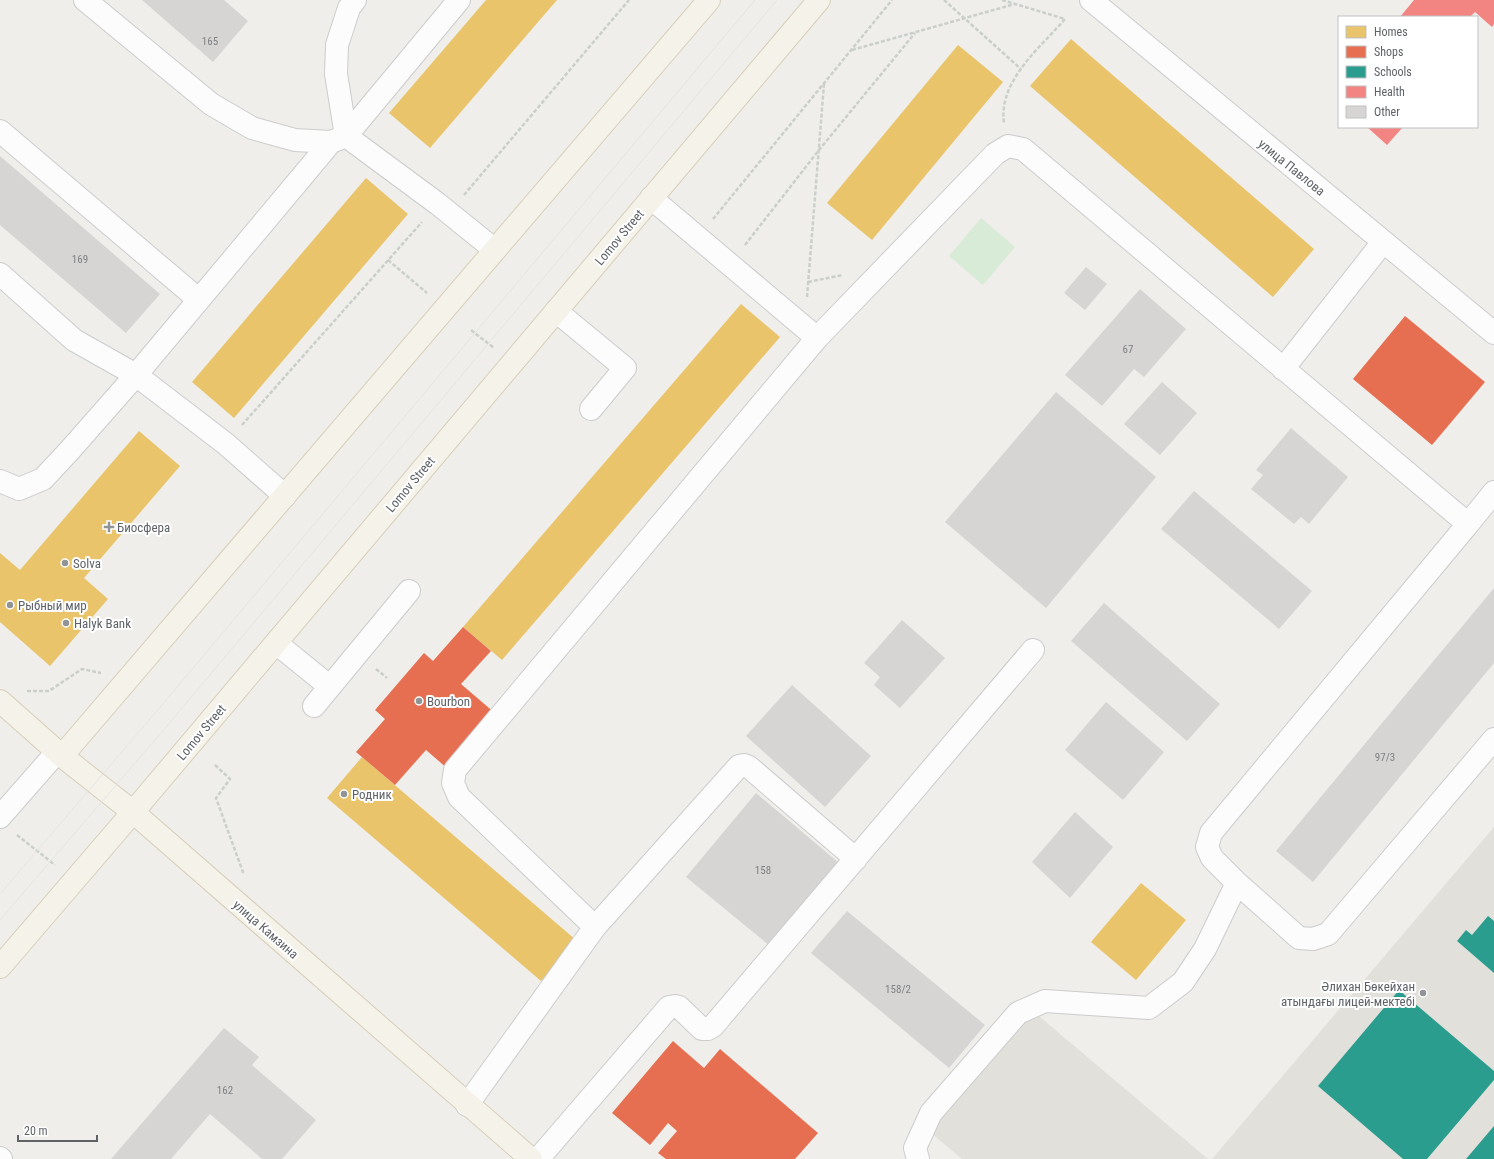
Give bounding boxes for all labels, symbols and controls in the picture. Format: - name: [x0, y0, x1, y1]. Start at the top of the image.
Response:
- legend: [1338, 16, 1478, 128]
- text: Homes: [1374, 25, 1408, 39]
- house number: 165: [202, 35, 218, 48]
- text: Shops: [1374, 45, 1403, 59]
- text: Schools: [1374, 65, 1412, 79]
- text: Health: [1374, 85, 1405, 99]
- text: Other: [1374, 105, 1400, 119]
- street label: улица Павлова: [1255, 136, 1328, 199]
- street label: Lomov Street: [592, 206, 647, 268]
- house number: 169: [72, 253, 88, 266]
- house number: 67: [1123, 343, 1133, 356]
- street label: Lomov Street: [383, 453, 438, 515]
- place label: Биосфера: [117, 520, 170, 535]
- marker: Биосфера: [104, 522, 114, 532]
- place label: Solva: [73, 556, 101, 571]
- marker: Solva: [60, 558, 70, 568]
- place label: Рыбный мир: [18, 598, 87, 613]
- marker: Рыбный мир: [5, 600, 15, 610]
- place label: Halyk Bank: [74, 616, 131, 631]
- marker: Halyk Bank: [61, 618, 71, 628]
- place label: Bourbon: [427, 694, 470, 709]
- marker: Bourbon: [414, 696, 424, 706]
- street label: Lomov Street: [174, 701, 229, 763]
- house number: 97/3: [1375, 751, 1395, 764]
- place label: Родник: [352, 787, 392, 802]
- marker: Родник: [339, 789, 349, 799]
- house number: 158: [755, 864, 771, 877]
- street label: улица Камзина: [230, 897, 301, 962]
- place label: Әлихан Бөкейхан атындағы лицей-мектебі: [1281, 979, 1415, 1009]
- house number: 158/2: [885, 983, 911, 996]
- marker: Әлихан Бөкейхан атындағы лицей-мектебі: [1418, 988, 1428, 998]
- house number: 162: [217, 1084, 233, 1097]
- scale bar: [18, 1117, 97, 1143]
- text: 20 m: [24, 1124, 48, 1138]

